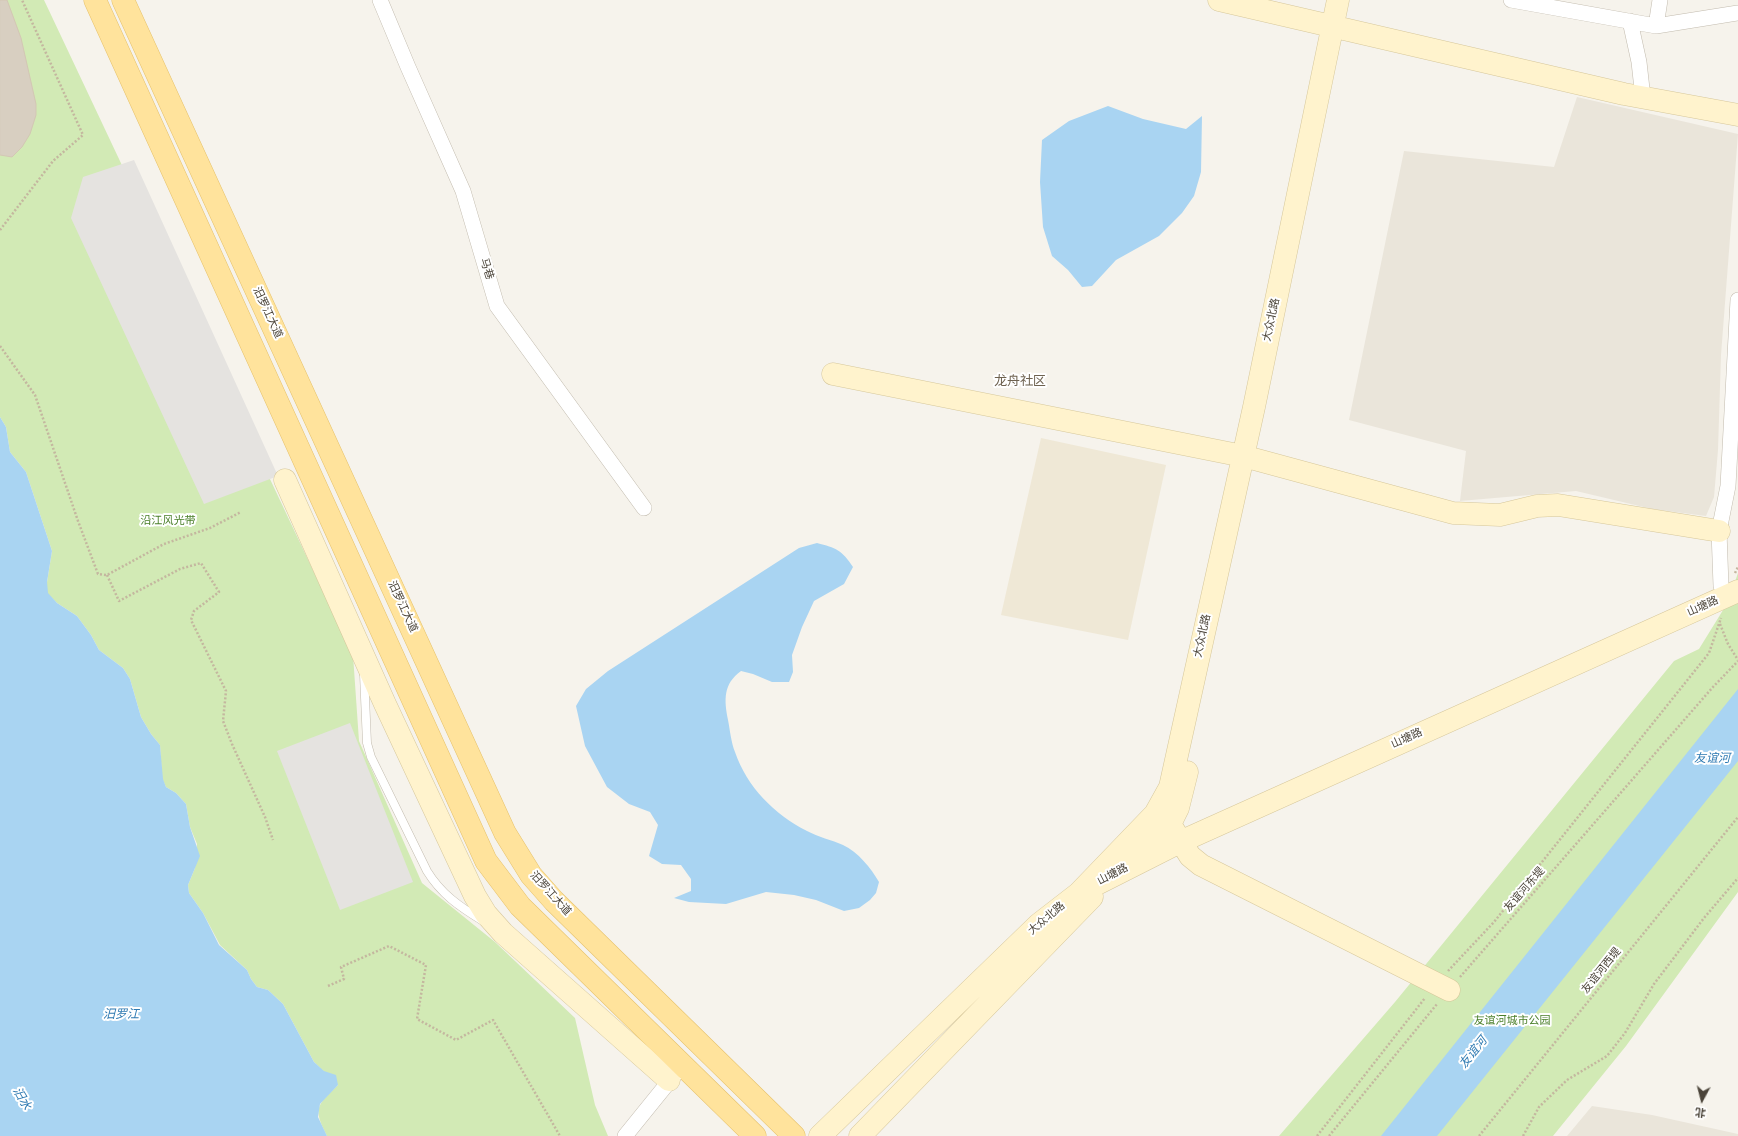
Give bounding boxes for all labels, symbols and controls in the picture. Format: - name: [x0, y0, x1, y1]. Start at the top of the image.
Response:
- street label: 马巷: [476, 257, 496, 281]
- street label: 汨罗江大道: [249, 285, 285, 341]
- street label: 大众北路: [1261, 297, 1283, 343]
- district label: 龙舟社区: [994, 374, 1046, 390]
- park label: 沿江风光带: [141, 515, 195, 529]
- street label: 汨罗江大道: [384, 579, 420, 635]
- street label: 山塘路: [1685, 594, 1721, 620]
- street label: 大众北路: [1192, 613, 1214, 659]
- street label: 山塘路: [1389, 726, 1425, 752]
- water label: 友谊河: [1694, 752, 1730, 766]
- street label: 山塘路: [1095, 862, 1131, 888]
- street label: 友谊河东堤: [1502, 865, 1548, 915]
- street label: 汨罗江大道: [527, 869, 573, 919]
- street label: 大众北路: [1026, 900, 1068, 938]
- street label: 友谊河西堤: [1580, 945, 1624, 997]
- water label: 汨罗江: [103, 1008, 139, 1022]
- park label: 友谊河城市公园: [1474, 1015, 1550, 1029]
- water label: 友谊河: [1457, 1034, 1491, 1072]
- north arrow: [1682, 1080, 1722, 1120]
- water label: 汨水: [9, 1085, 33, 1113]
- text: 北: [1694, 1104, 1707, 1121]

